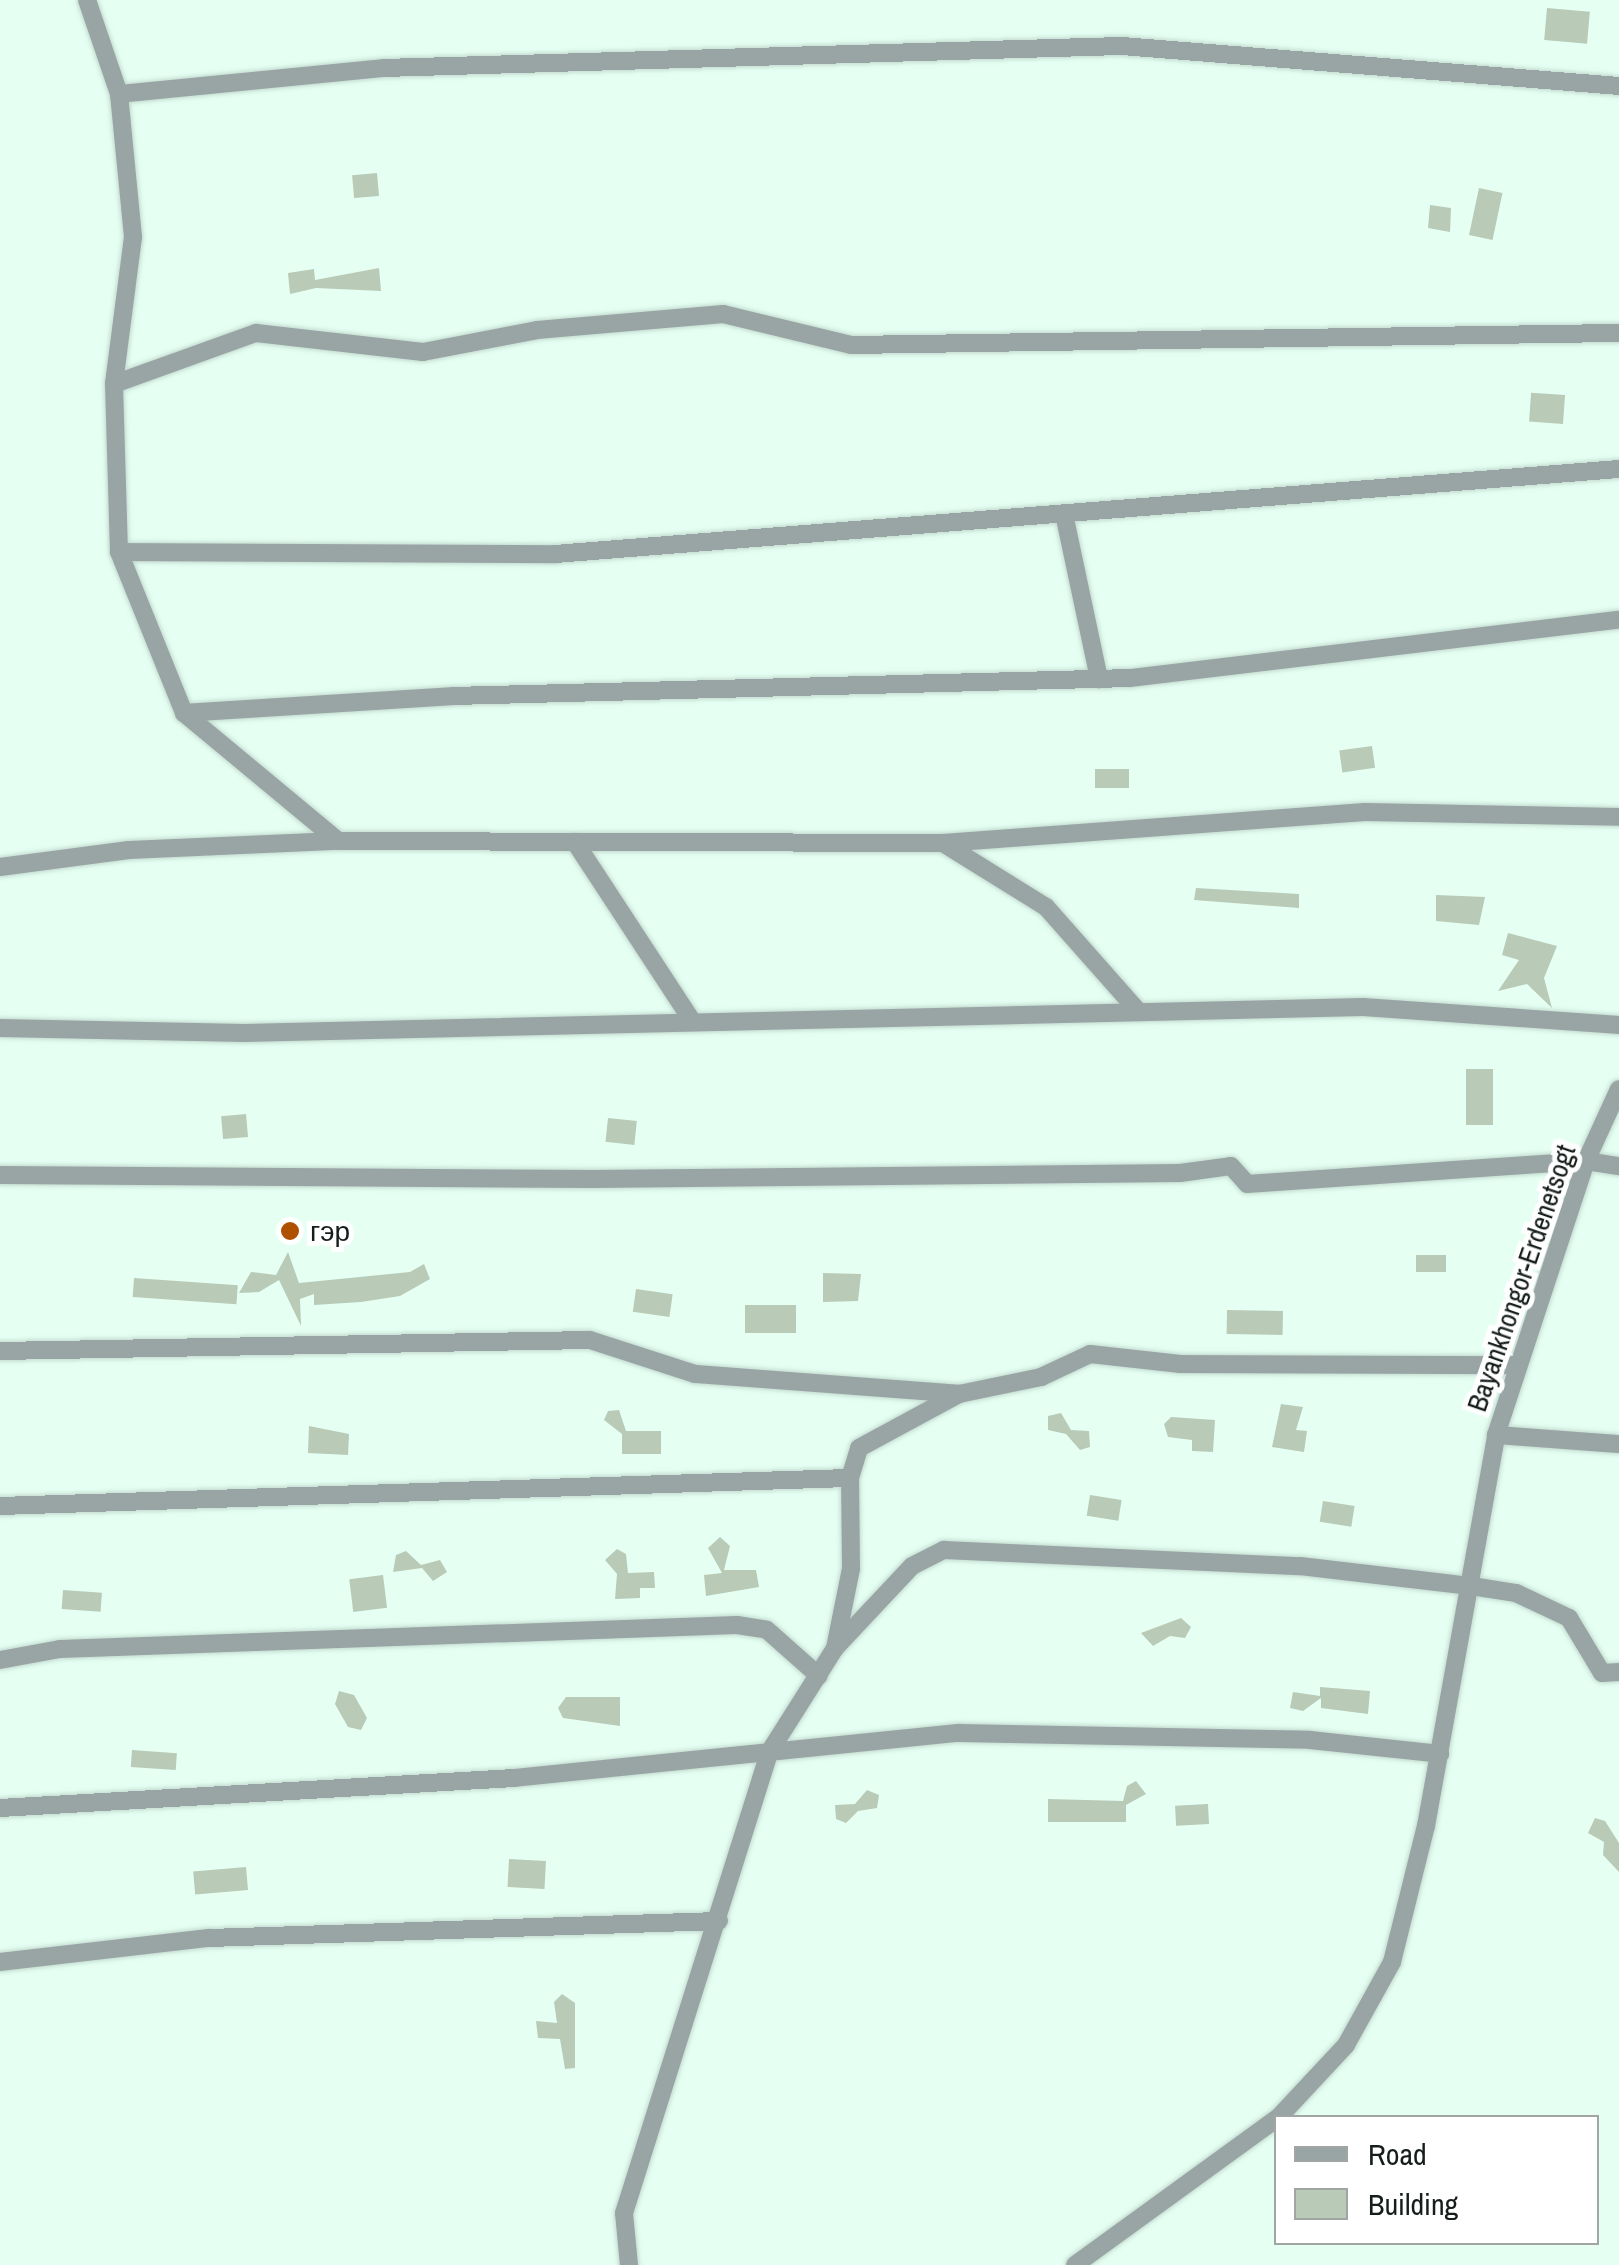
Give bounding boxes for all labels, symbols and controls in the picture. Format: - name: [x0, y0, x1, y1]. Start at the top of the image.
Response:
- street label: Bayankhongor-Erdenetsogt: [1460, 1140, 1582, 1416]
- place label: гэр: [310, 1214, 350, 1248]
- marker: гэр: [279, 1220, 301, 1242]
- legend: [1274, 2115, 1599, 2245]
- text: Road: [1368, 2134, 1427, 2174]
- text: Building: [1368, 2184, 1458, 2224]

